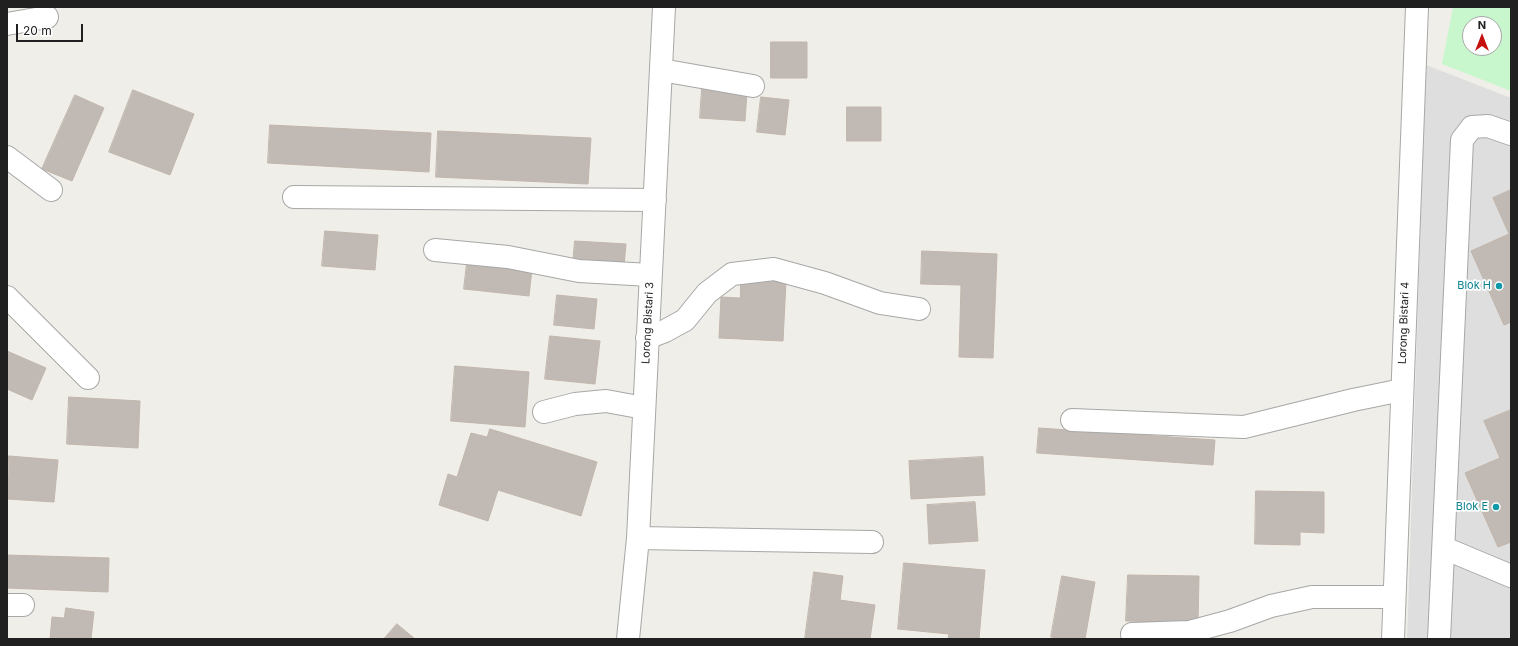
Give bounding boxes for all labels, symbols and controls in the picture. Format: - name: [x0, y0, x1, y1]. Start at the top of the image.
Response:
- scale bar: [18, 16, 85, 42]
- north arrow: [1462, 16, 1502, 56]
- text: N: [1478, 18, 1486, 32]
- text: 20 m: [23, 23, 52, 38]
- place label: Blok H: [1457, 279, 1491, 293]
- marker: Blok H: [1494, 281, 1504, 291]
- street label: Lorong Bistari 3: [639, 282, 657, 364]
- street label: Lorong Bistari 4: [1396, 282, 1412, 364]
- place label: Blok E: [1456, 500, 1488, 514]
- marker: Blok E: [1491, 502, 1501, 512]

